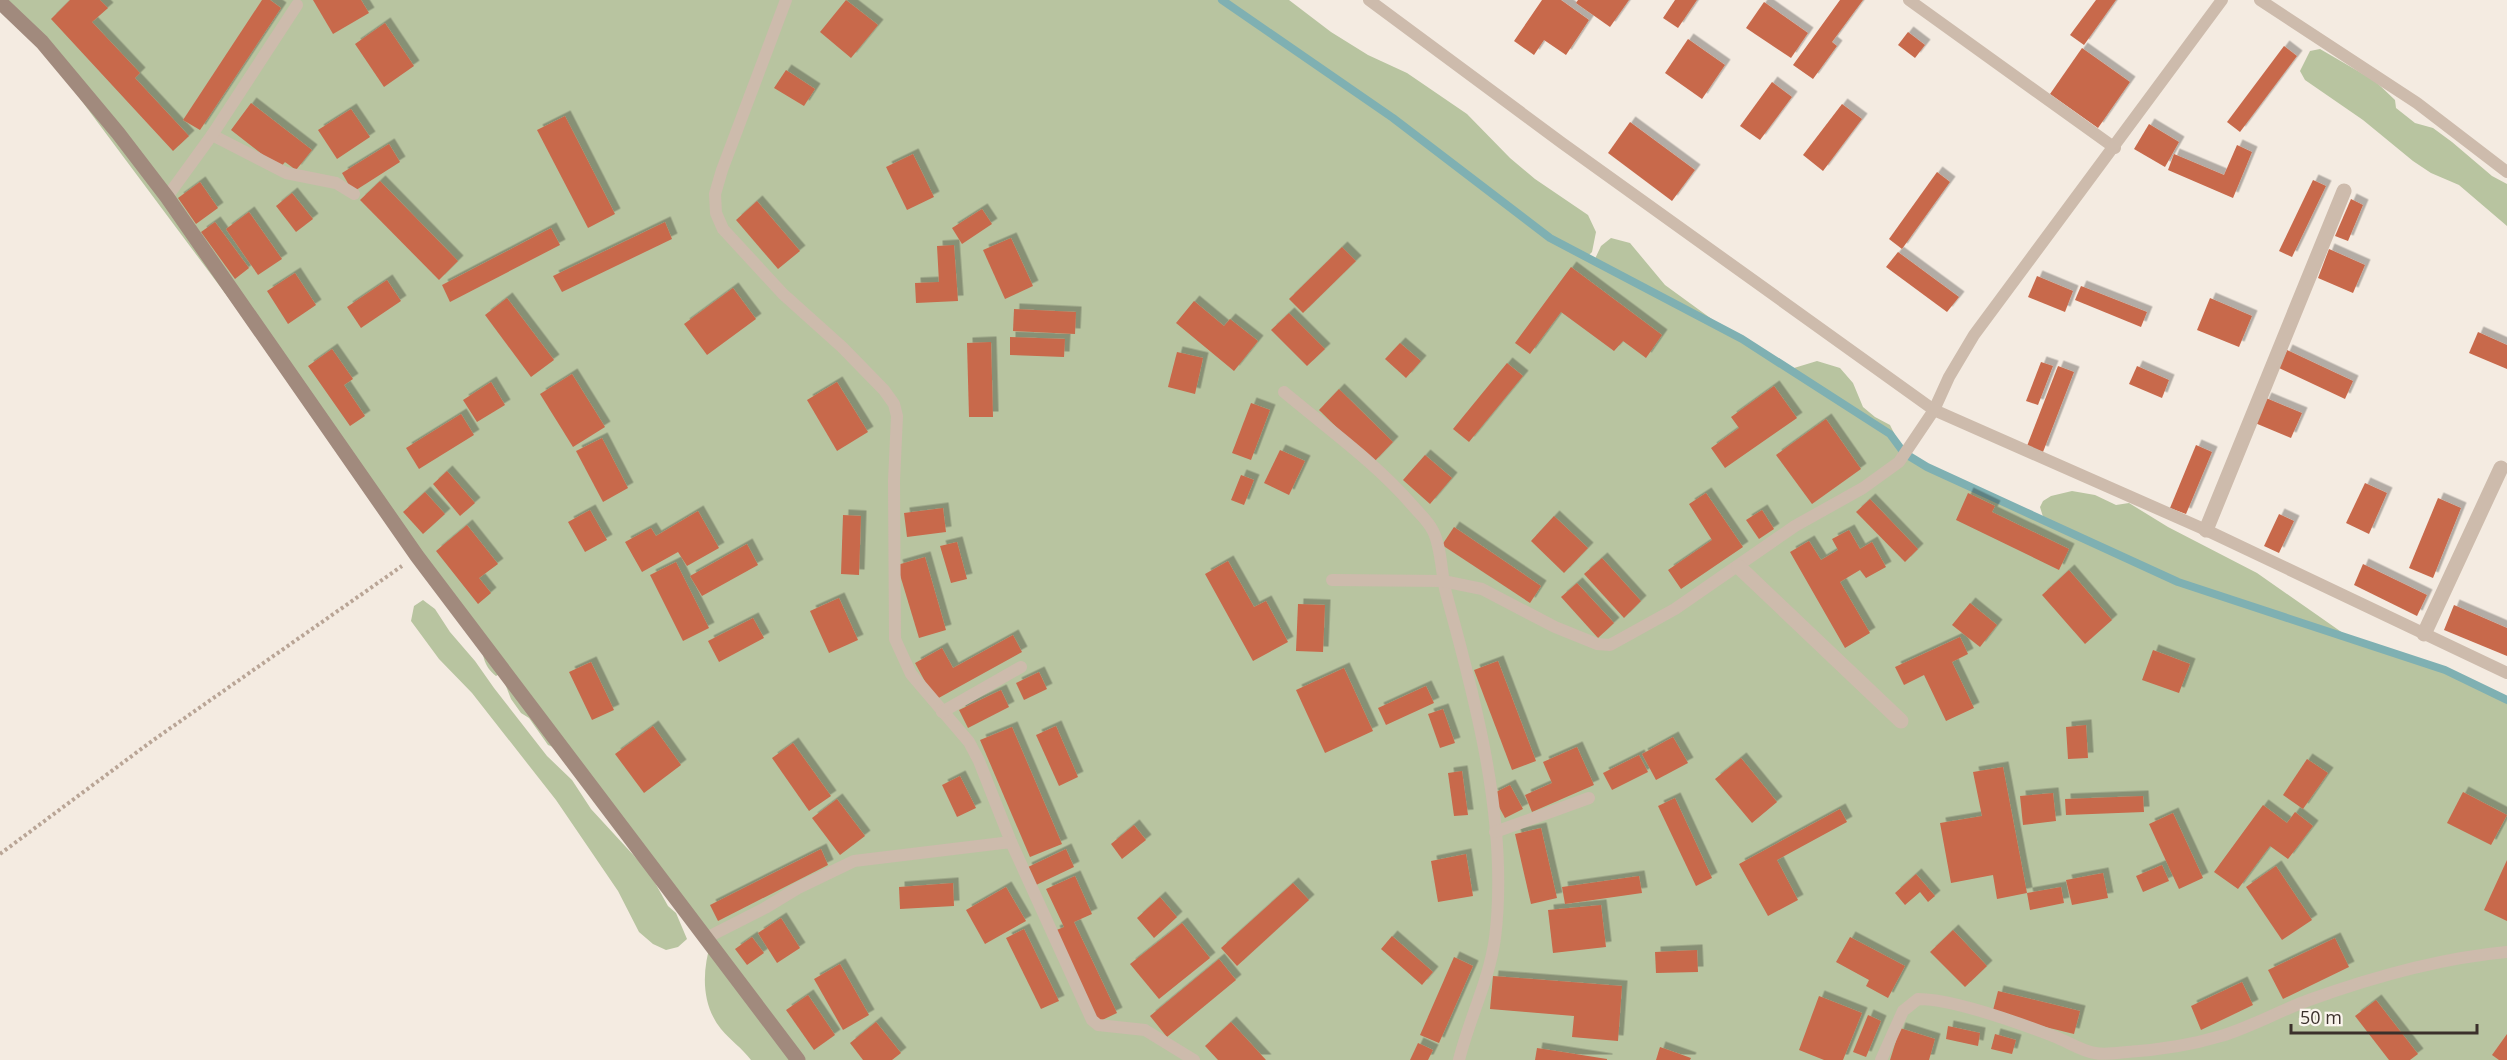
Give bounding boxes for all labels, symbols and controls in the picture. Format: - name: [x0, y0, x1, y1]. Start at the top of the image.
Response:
- scale bar: [2291, 997, 2477, 1035]
- text: 50 m: [2300, 1005, 2342, 1029]

